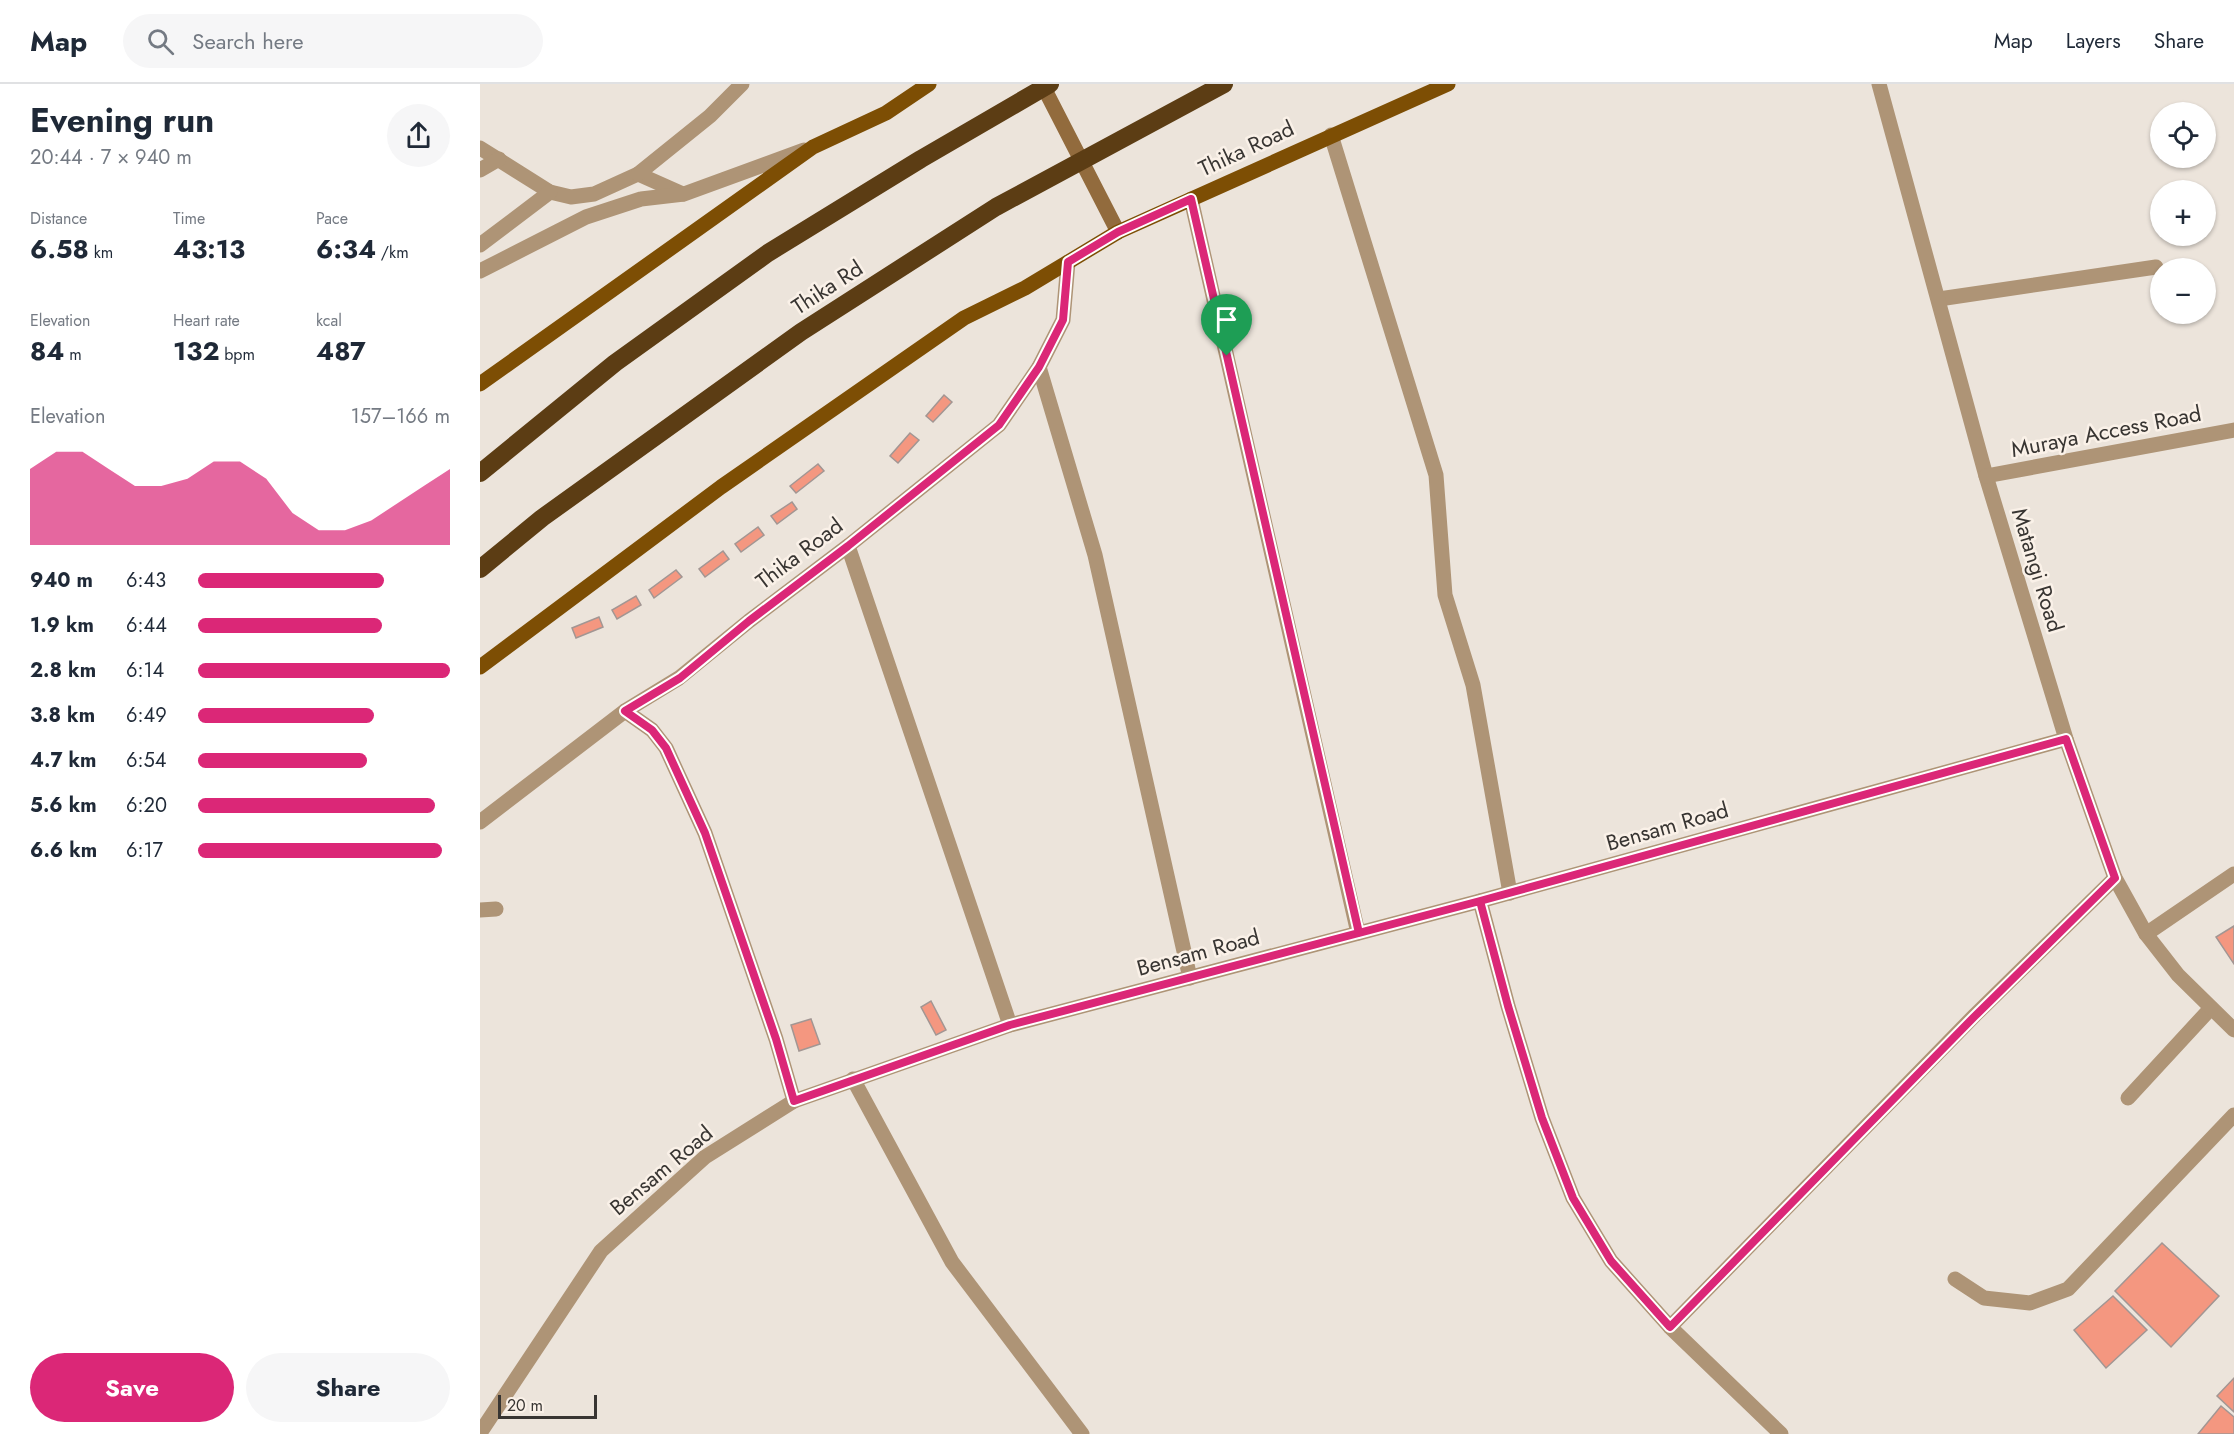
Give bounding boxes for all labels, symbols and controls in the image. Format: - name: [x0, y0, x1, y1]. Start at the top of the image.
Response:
- search box: [123, 14, 543, 68]
- text: Map: [30, 21, 87, 62]
- icon: search: [144, 25, 177, 58]
- text: Search here: [192, 25, 304, 57]
- text: Map: [1994, 26, 2033, 56]
- text: Layers: [2066, 26, 2121, 56]
- text: Share: [2154, 26, 2204, 56]
- text: Evening run: [30, 97, 214, 144]
- map controls: [2150, 102, 2216, 324]
- button: locate: [2150, 102, 2216, 168]
- button: share: [387, 104, 450, 167]
- street label: Thika Road: [1193, 112, 1299, 184]
- text: 20:44 · 7 × 940 m: [30, 143, 192, 172]
- button: +: [2150, 180, 2216, 246]
- text: Distance: [30, 207, 87, 230]
- text: Time: [173, 207, 205, 230]
- text: Pace: [316, 207, 348, 230]
- text: 6.58: [30, 230, 89, 268]
- text: 43:13: [173, 230, 245, 268]
- text: 6:34: [316, 230, 376, 268]
- text: km: [89, 241, 113, 264]
- text: /km: [376, 241, 409, 264]
- street label: Thika Rd: [785, 252, 869, 322]
- button: −: [2150, 258, 2216, 324]
- pin: [1201, 294, 1252, 356]
- icon: arrive: [1210, 303, 1243, 336]
- text: Elevation: [30, 309, 90, 332]
- text: Heart rate: [173, 309, 240, 332]
- text: kcal: [316, 309, 342, 332]
- text: 84: [30, 332, 64, 370]
- text: 132: [173, 332, 219, 370]
- text: 487: [316, 332, 366, 370]
- text: m: [64, 343, 82, 366]
- text: bpm: [219, 343, 255, 366]
- street label: Muraya Access Road: [2008, 397, 2204, 465]
- text: Elevation: [30, 402, 105, 431]
- text: 157–166 m: [351, 402, 450, 431]
- street label: Matangi Road: [2004, 504, 2072, 636]
- street label: Thika Road: [749, 510, 849, 596]
- text: 940 m: [30, 566, 93, 595]
- text: 6:43: [126, 566, 166, 595]
- text: 1.9 km: [30, 611, 94, 640]
- text: 6:44: [126, 611, 167, 640]
- text: 2.8 km: [30, 656, 96, 685]
- text: 6:14: [126, 656, 164, 685]
- text: 3.8 km: [30, 701, 95, 730]
- text: 6:49: [126, 701, 167, 730]
- text: 4.7 km: [30, 746, 96, 775]
- text: 6:54: [126, 746, 166, 775]
- text: 5.6 km: [30, 791, 97, 820]
- text: 6:20: [126, 791, 167, 820]
- street label: Bensam Road: [1602, 793, 1732, 859]
- text: 6.6 km: [30, 836, 97, 865]
- text: 6:17: [126, 836, 163, 865]
- street label: Bensam Road: [1133, 920, 1263, 984]
- street label: Bensam Road: [603, 1117, 719, 1223]
- button: Save: [30, 1353, 234, 1422]
- button: Share: [246, 1353, 450, 1422]
- scale bar: [498, 1392, 597, 1420]
- text: 20 m: [507, 1394, 543, 1417]

